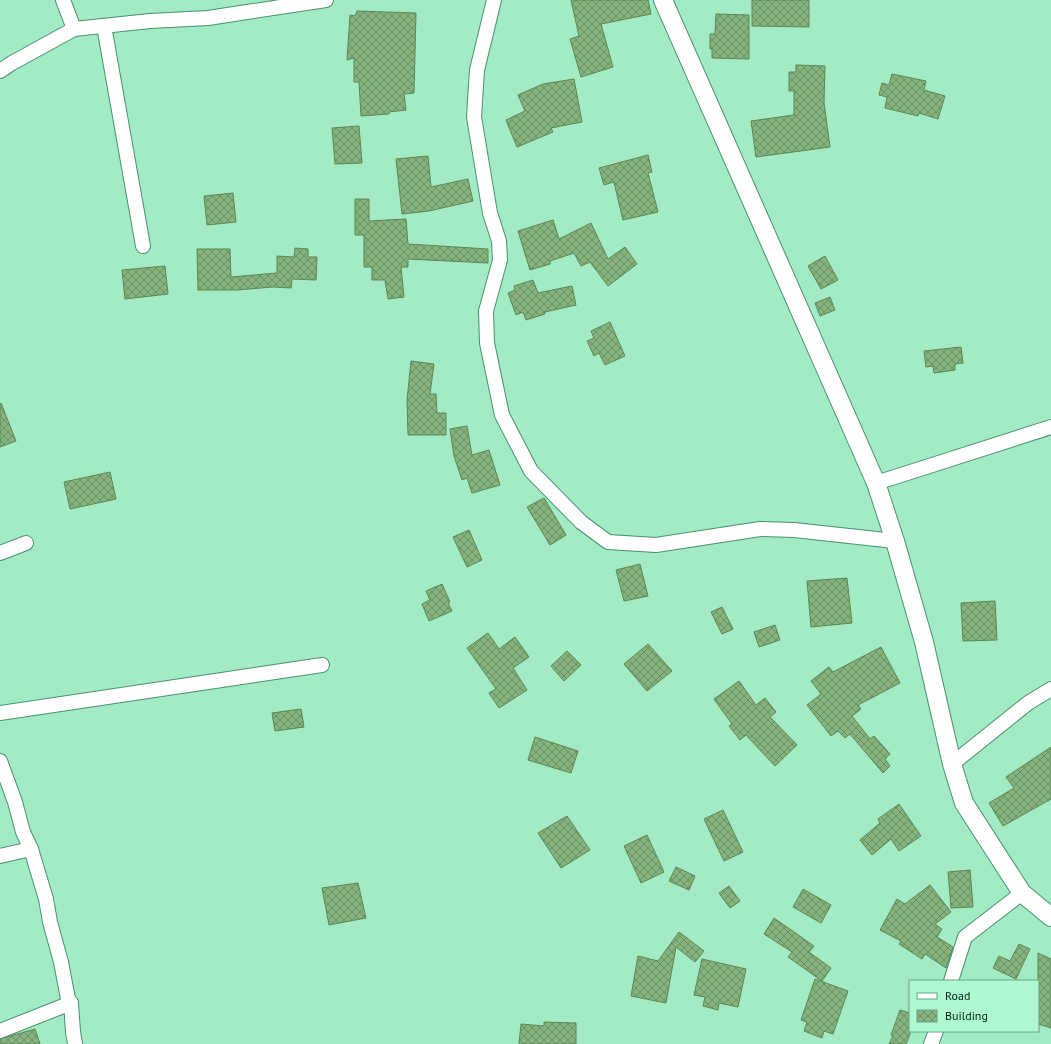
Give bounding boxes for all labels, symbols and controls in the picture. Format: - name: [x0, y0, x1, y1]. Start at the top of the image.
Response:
- legend: [909, 980, 1039, 1032]
- text: Road: [945, 988, 970, 1003]
- text: Building: [945, 1008, 988, 1023]

